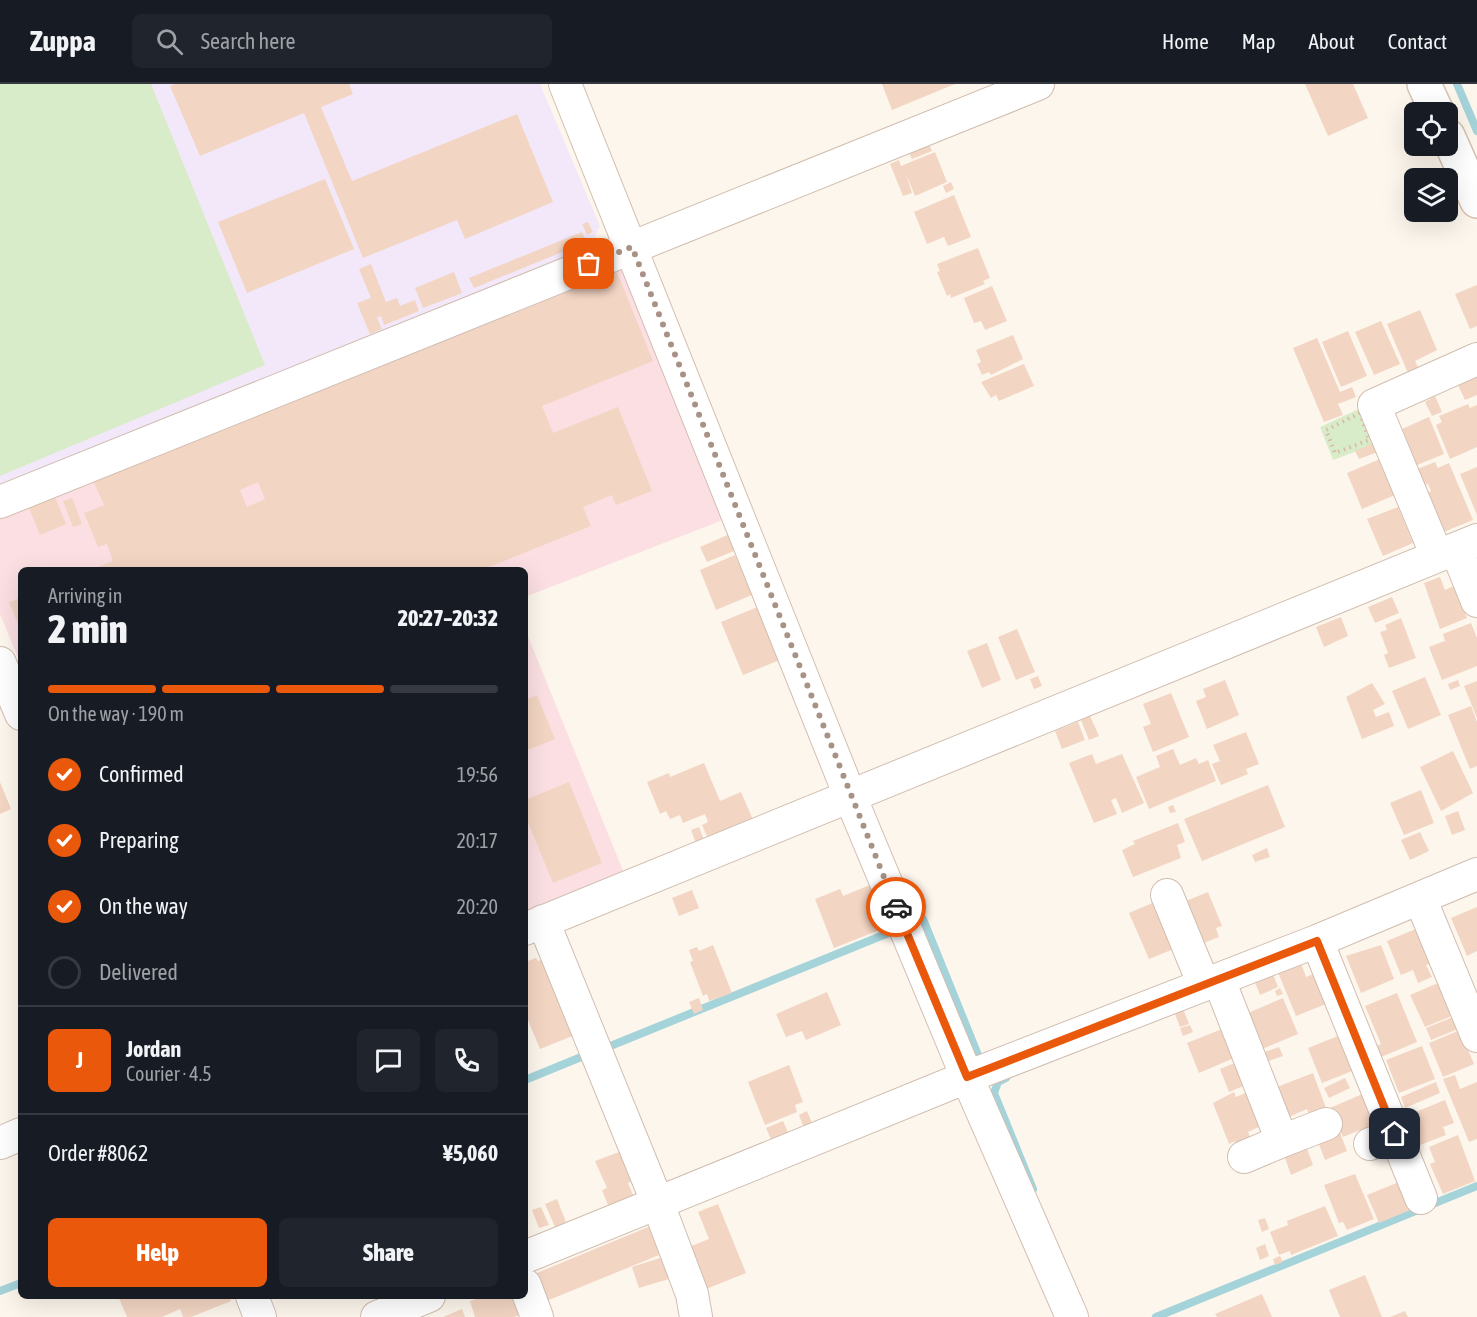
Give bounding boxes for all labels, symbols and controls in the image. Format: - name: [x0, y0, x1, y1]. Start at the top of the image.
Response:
- search box: [132, 14, 552, 68]
- text: Zuppa: [30, 25, 96, 57]
- icon: search: [153, 25, 186, 58]
- text: Search here: [201, 28, 296, 54]
- text: Home: [1162, 29, 1209, 53]
- text: Map: [1242, 29, 1276, 53]
- text: About: [1309, 29, 1355, 53]
- text: Contact: [1388, 29, 1447, 53]
- map controls: [1404, 102, 1458, 222]
- button: locate: [1404, 102, 1458, 156]
- button: layers: [1404, 168, 1458, 222]
- pin: [563, 238, 614, 289]
- icon: bag: [572, 247, 605, 280]
- text: Arriving in: [48, 584, 122, 607]
- text: 20:27–20:32: [398, 605, 498, 631]
- text: 2 min: [48, 607, 128, 651]
- text: On the way · 190 m: [48, 702, 184, 725]
- icon: check: [48, 758, 81, 791]
- text: Confirmed: [99, 761, 184, 787]
- text: 19:56: [457, 763, 498, 786]
- icon: check: [48, 824, 81, 857]
- text: Preparing: [99, 827, 179, 853]
- text: 20:17: [456, 829, 498, 852]
- courier: [866, 877, 926, 937]
- icon: check: [48, 890, 81, 923]
- icon: car: [880, 891, 913, 924]
- text: On the way: [99, 893, 188, 919]
- text: 20:20: [456, 895, 498, 918]
- text: Delivered: [99, 959, 178, 985]
- button: chat: [357, 1029, 420, 1092]
- button: phone: [435, 1029, 498, 1092]
- text: Jordan: [126, 1036, 181, 1062]
- text: J: [76, 1047, 83, 1073]
- text: Courier · 4.5: [126, 1062, 212, 1085]
- pin: [1369, 1108, 1420, 1159]
- icon: home: [1378, 1117, 1411, 1150]
- text: Order #8062: [48, 1140, 148, 1166]
- text: ¥5,060: [443, 1140, 498, 1166]
- button: Help: [48, 1218, 267, 1287]
- button: Share: [279, 1218, 498, 1287]

